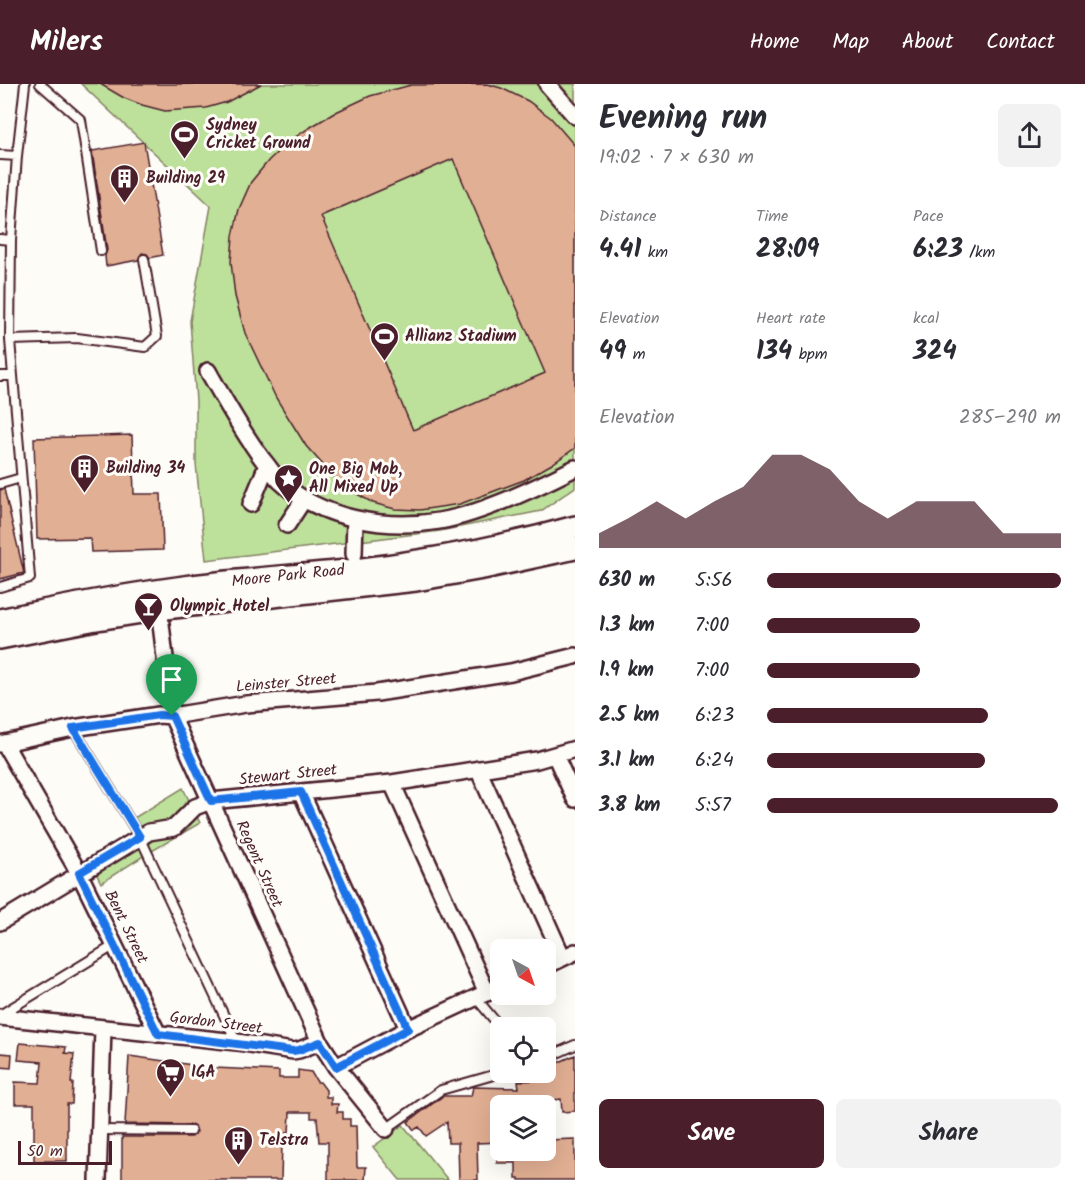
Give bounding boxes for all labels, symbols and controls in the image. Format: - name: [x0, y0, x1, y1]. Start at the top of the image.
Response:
- text: Milers: [30, 20, 103, 65]
- text: Home: [750, 26, 799, 59]
- text: Map: [832, 26, 869, 59]
- text: About: [902, 26, 953, 59]
- text: Contact: [986, 26, 1055, 59]
- text: Evening run: [599, 93, 767, 146]
- button: share: [998, 104, 1061, 167]
- place label: Sydney Cricket Ground: [206, 113, 311, 156]
- sports icon: Sydney Cricket Ground: [169, 118, 201, 160]
- text: 19:02 · 7 × 630 m: [599, 142, 754, 174]
- building icon: Building 29: [109, 162, 141, 204]
- place label: Building 29: [146, 166, 225, 191]
- text: Distance: [599, 204, 657, 229]
- text: Time: [756, 204, 788, 229]
- text: Pace: [913, 204, 944, 229]
- text: 4.41: [599, 229, 641, 271]
- text: 28:09: [756, 229, 819, 271]
- text: 6:23: [913, 229, 963, 271]
- text: km: [641, 240, 668, 265]
- text: /km: [963, 240, 995, 265]
- text: Elevation: [599, 306, 660, 331]
- text: Heart rate: [756, 306, 826, 331]
- text: kcal: [913, 306, 939, 331]
- sports icon: Allianz Stadium: [368, 320, 400, 362]
- place label: Allianz Stadium: [405, 324, 517, 349]
- text: 49: [599, 331, 626, 373]
- text: 134: [756, 331, 792, 373]
- text: 324: [913, 331, 957, 373]
- text: m: [626, 342, 645, 367]
- text: bpm: [792, 342, 827, 367]
- text: Elevation: [599, 402, 675, 434]
- text: 285–290 m: [959, 402, 1061, 434]
- building icon: Building 34: [69, 452, 101, 494]
- place label: Building 34: [106, 456, 185, 481]
- place label: One Big Mob, All Mixed Up: [309, 457, 402, 500]
- place icon: One Big Mob, All Mixed Up: [272, 462, 304, 504]
- street label: Moore Park Road: [230, 558, 347, 594]
- text: 630 m: [599, 565, 655, 597]
- text: 5:56: [695, 565, 733, 597]
- bar icon: Olympic Hotel: [133, 590, 165, 632]
- place label: Olympic Hotel: [170, 594, 270, 619]
- text: 1.3 km: [599, 610, 655, 642]
- text: 7:00: [695, 610, 729, 642]
- pin: [146, 654, 197, 716]
- text: 1.9 km: [599, 655, 654, 687]
- text: 7:00: [695, 655, 729, 687]
- icon: arrive: [155, 663, 188, 696]
- street label: Leinster Street: [235, 666, 338, 700]
- text: 2.5 km: [599, 700, 659, 732]
- text: 6:23: [695, 700, 734, 732]
- text: 3.1 km: [599, 745, 655, 777]
- text: 6:24: [695, 745, 734, 777]
- street label: Stewart Street: [238, 757, 339, 793]
- text: 3.8 km: [599, 790, 660, 822]
- text: 5:57: [695, 790, 731, 822]
- street label: Regent Street: [229, 816, 290, 912]
- street label: Bent Street: [97, 886, 155, 969]
- north arrow: [490, 939, 556, 1005]
- map controls: [490, 939, 556, 1161]
- street label: Gordon Street: [168, 1005, 265, 1041]
- button: locate: [490, 1017, 556, 1083]
- supermarket icon: IGA: [154, 1056, 186, 1098]
- place label: IGA: [191, 1060, 216, 1085]
- button: layers: [490, 1095, 556, 1161]
- button: Save: [599, 1099, 824, 1168]
- button: Share: [836, 1099, 1061, 1168]
- building icon: Telstra: [222, 1124, 254, 1166]
- place label: Telstra: [259, 1128, 308, 1153]
- scale bar: [18, 1138, 112, 1166]
- text: 50 m: [27, 1139, 63, 1164]

